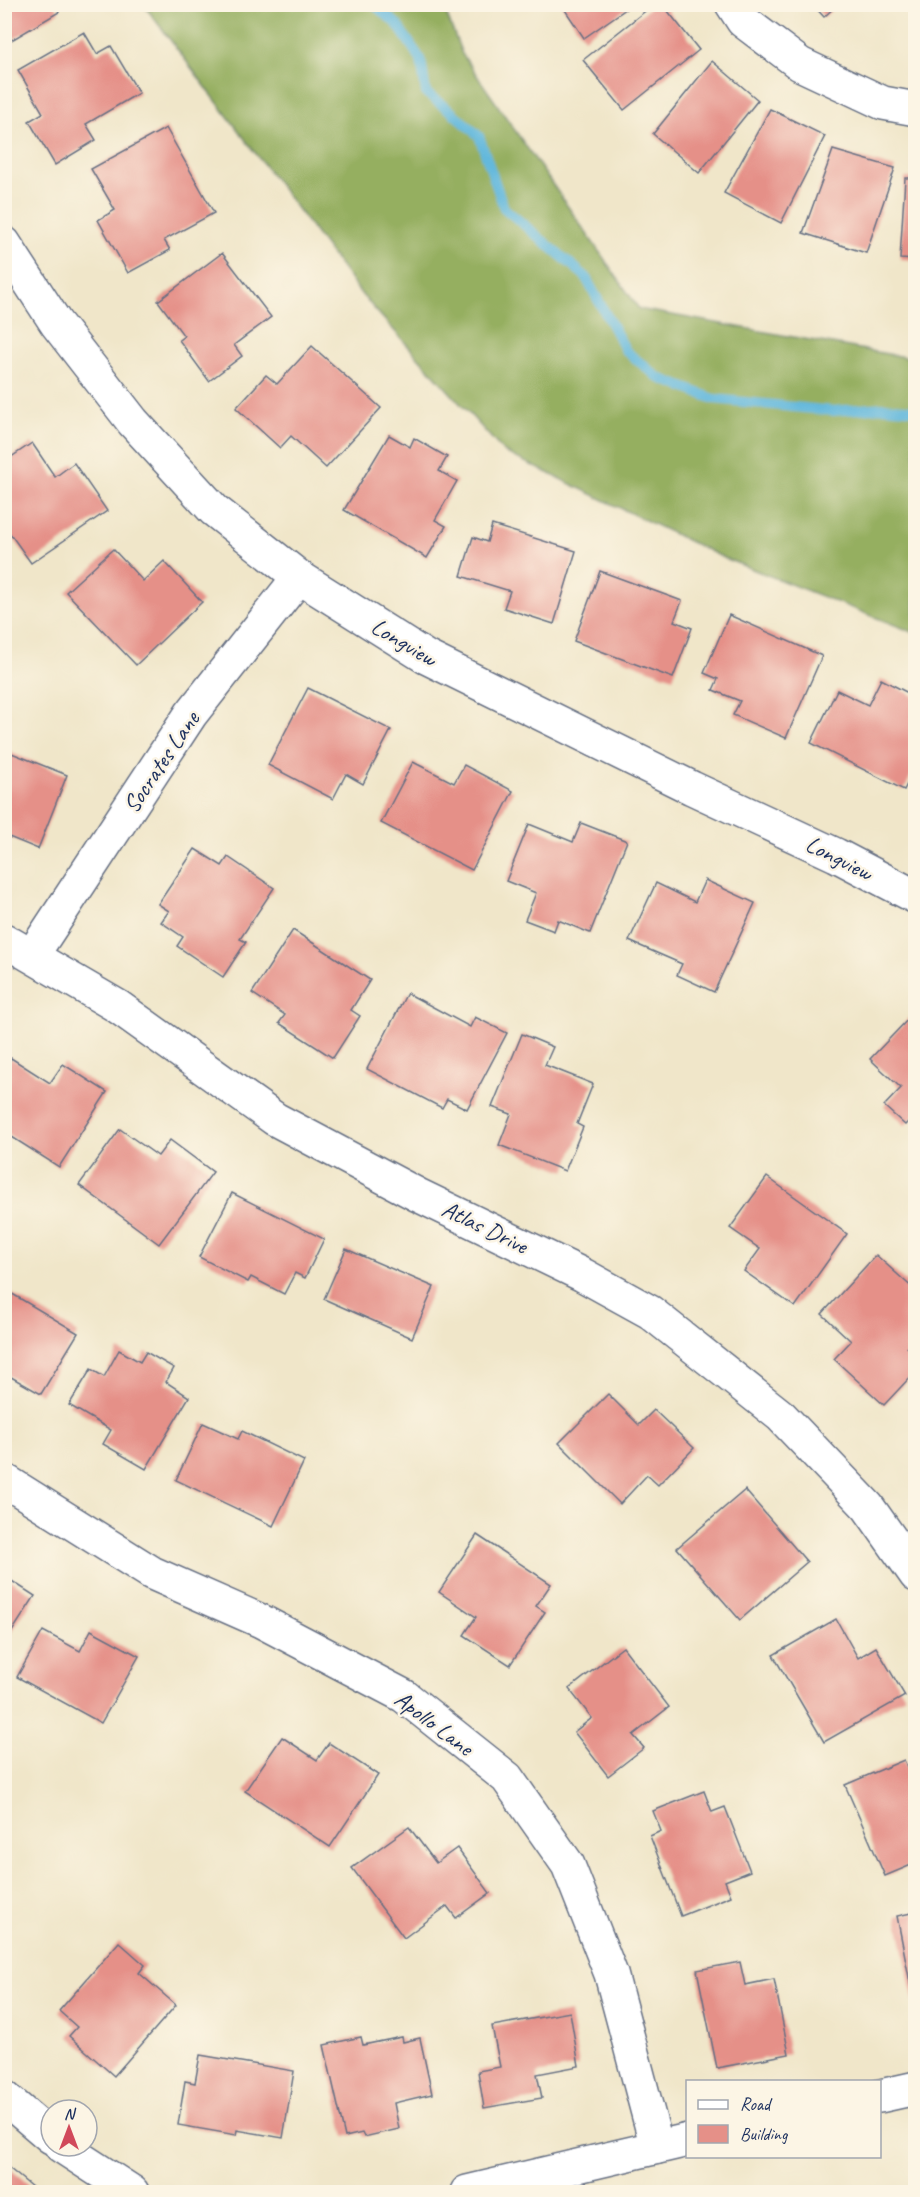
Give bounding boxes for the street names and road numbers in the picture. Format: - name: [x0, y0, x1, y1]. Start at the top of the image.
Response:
- street label: Longview: [366, 611, 443, 674]
- street label: Socrates Lane: [116, 704, 207, 818]
- street label: Longview: [801, 829, 879, 888]
- street label: Atlas Drive: [437, 1193, 535, 1262]
- street label: Apollo Lane: [389, 1684, 481, 1764]

